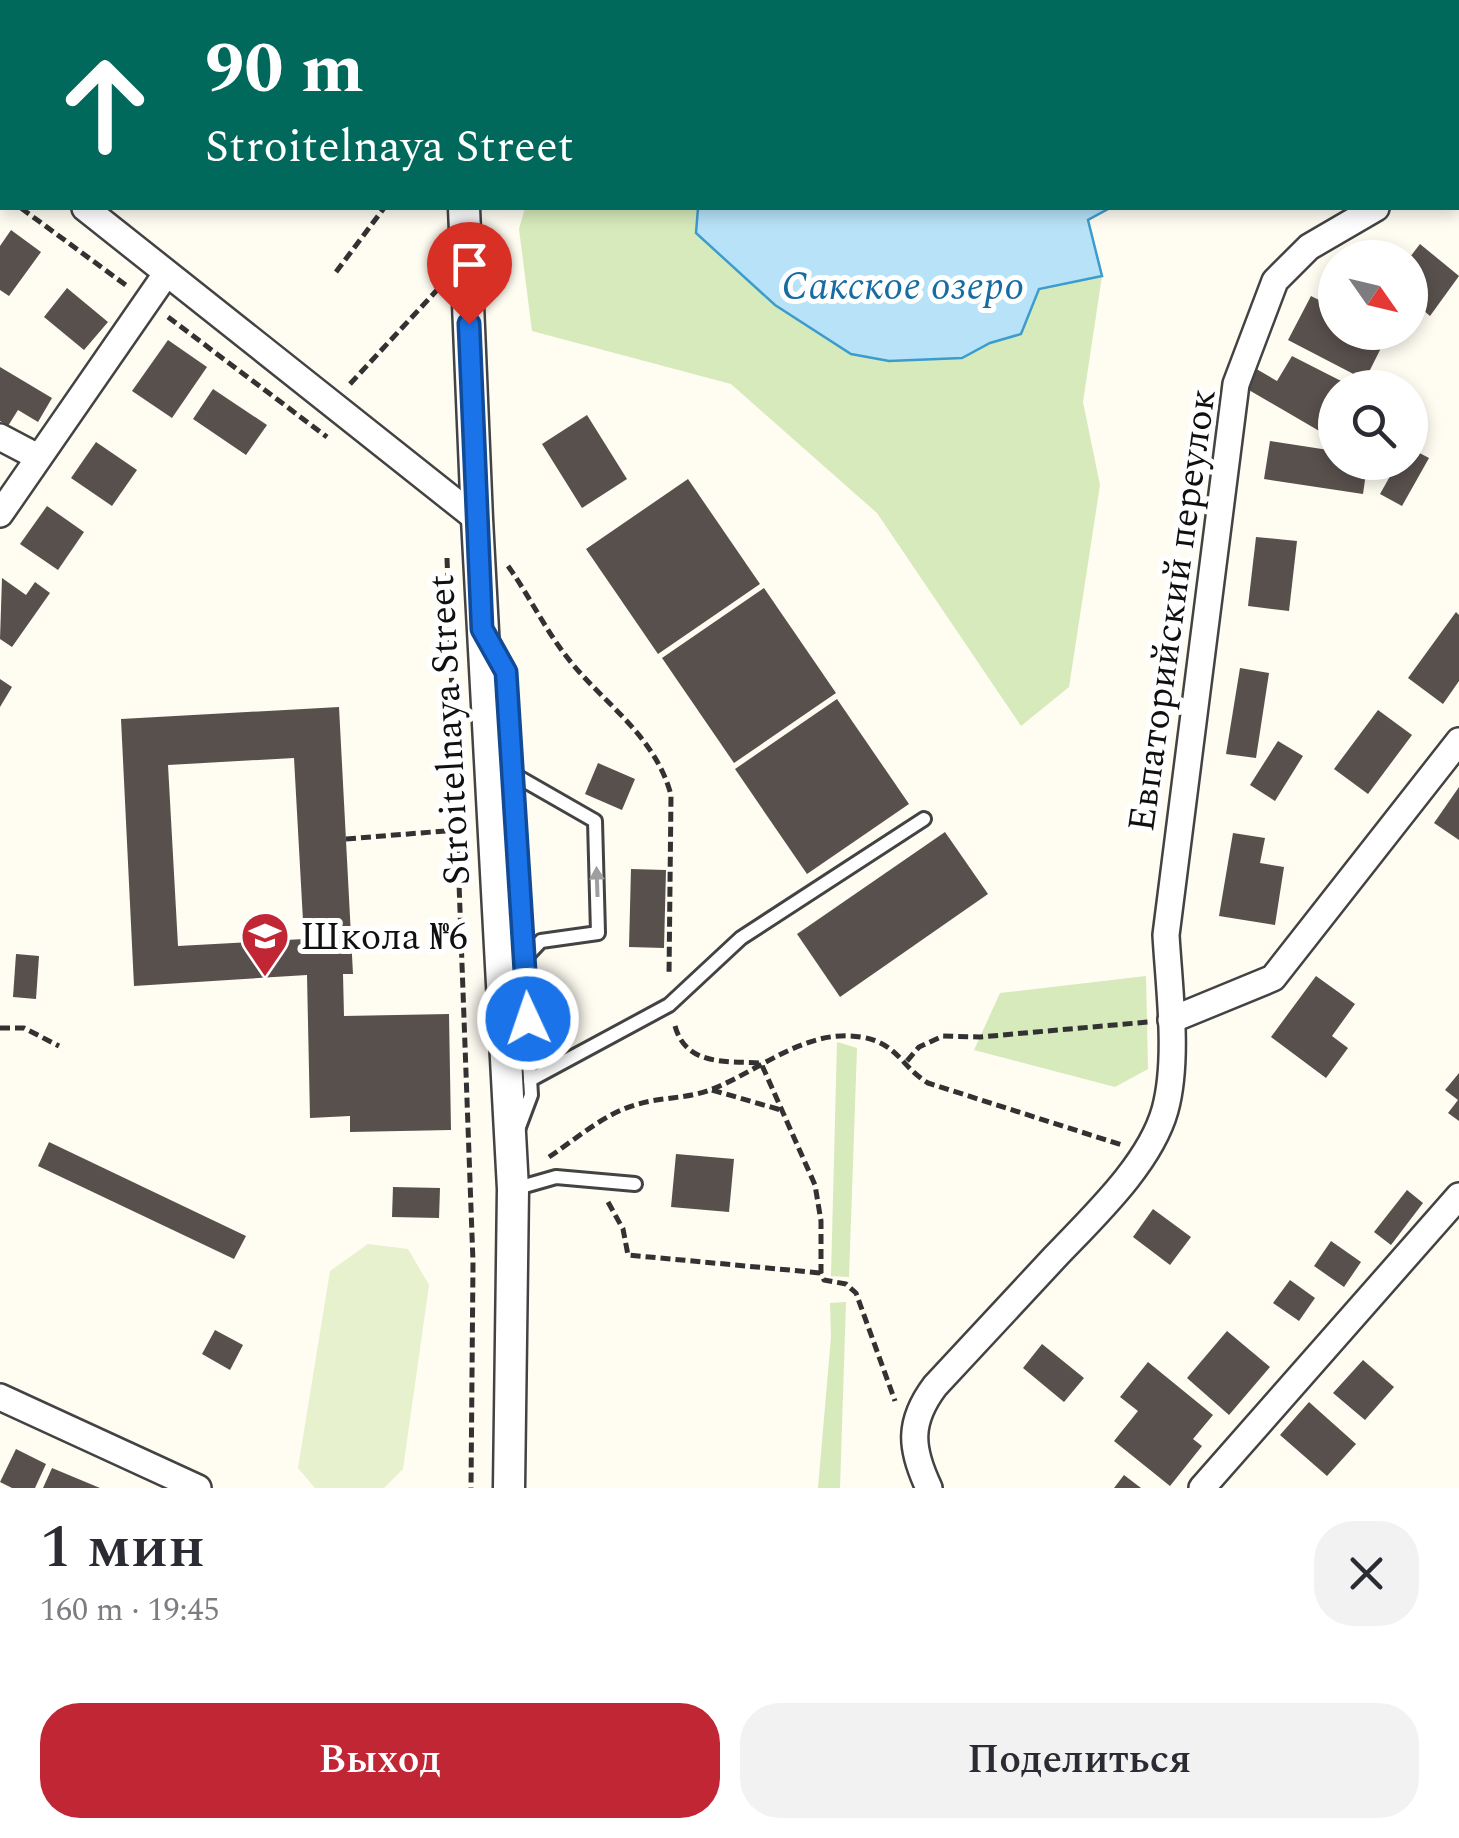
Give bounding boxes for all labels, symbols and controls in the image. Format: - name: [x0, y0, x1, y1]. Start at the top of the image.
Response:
- text: 90 m: [205, 17, 364, 123]
- icon: ahead: [40, 40, 170, 170]
- text: Stroitelnaya Street: [205, 113, 574, 182]
- pin: [427, 222, 512, 325]
- icon: arrive: [442, 237, 497, 292]
- north arrow: [1318, 240, 1428, 350]
- map controls: [1318, 240, 1428, 480]
- water label: Сакское озеро: [782, 257, 1024, 318]
- button: search: [1318, 370, 1428, 480]
- street label: Евпаторийский переулок: [1113, 385, 1233, 835]
- street label: Stroitelnaya Street: [413, 573, 487, 887]
- one-way arrow: [588, 866, 604, 898]
- place label: Школа №6: [300, 909, 468, 967]
- school or university icon: Школа №6: [239, 910, 291, 978]
- position arrow: [476, 967, 580, 1071]
- text: 1 мин: [40, 1502, 205, 1594]
- button: close: [1314, 1521, 1419, 1626]
- text: 160 m · 19:45: [40, 1586, 220, 1635]
- button: Выход: [40, 1703, 720, 1818]
- button: Поделиться: [740, 1703, 1419, 1818]

